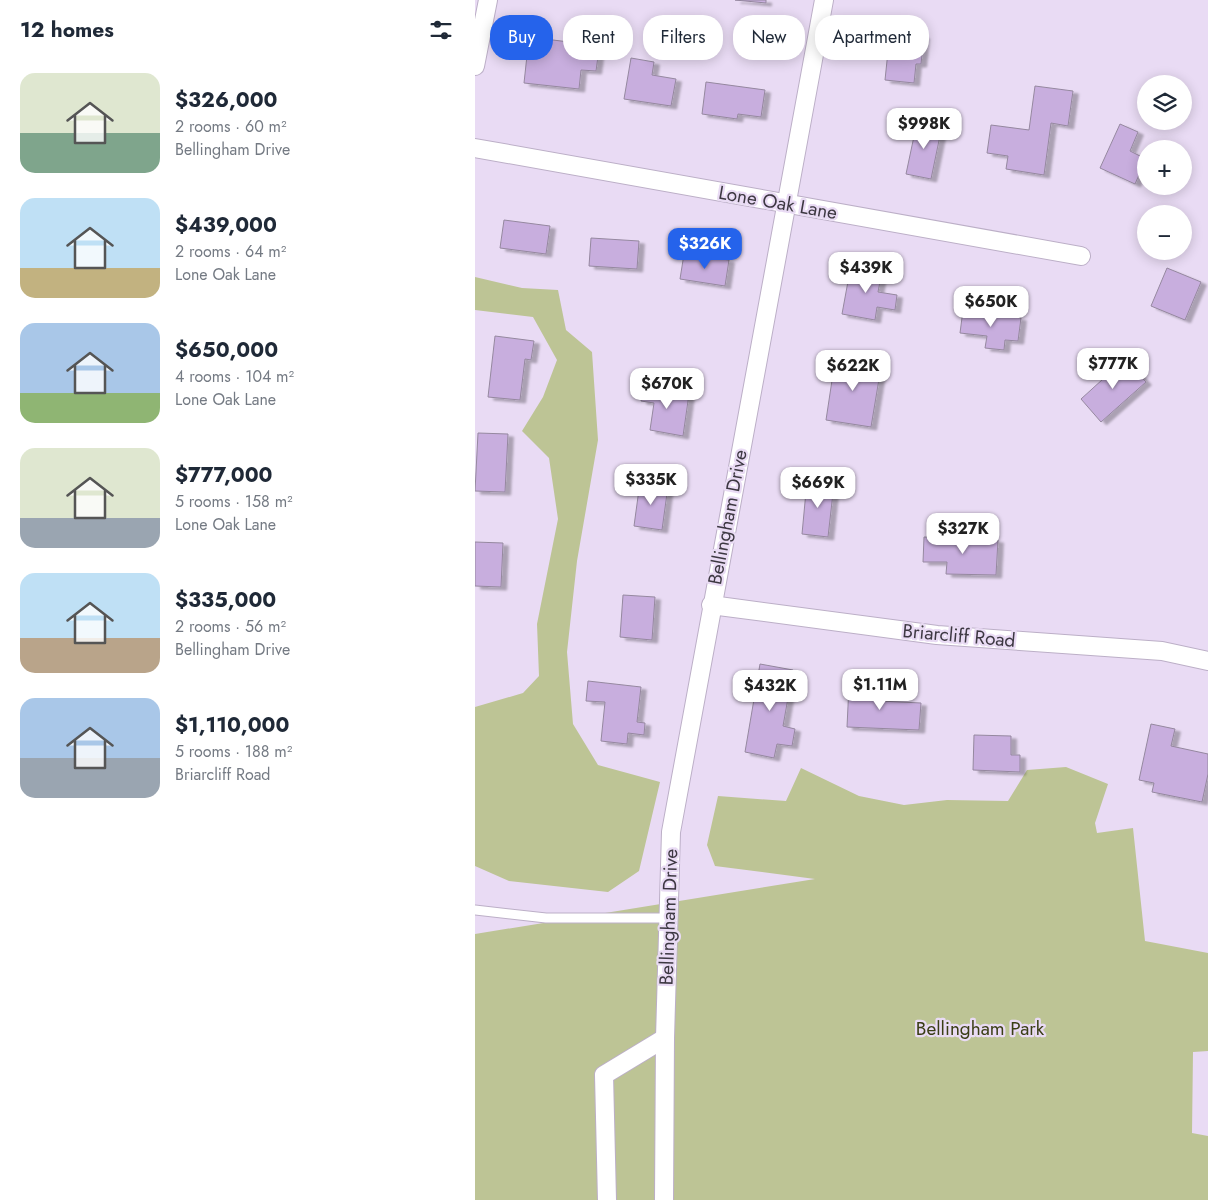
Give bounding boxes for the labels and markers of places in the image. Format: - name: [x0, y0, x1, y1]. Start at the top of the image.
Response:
- pin: $998K: [889, 108, 959, 150]
- pin: $326K: [670, 228, 740, 270]
- pin: $439K: [831, 252, 901, 294]
- pin: $650K: [956, 286, 1026, 328]
- pin: $777K: [1078, 348, 1148, 390]
- pin: $622K: [818, 350, 888, 392]
- pin: $670K: [632, 368, 702, 410]
- pin: $335K: [616, 464, 686, 506]
- pin: $669K: [783, 466, 853, 509]
- pin: $327K: [928, 512, 998, 555]
- pin: $1.11M: [839, 668, 921, 711]
- pin: $432K: [735, 670, 805, 712]

